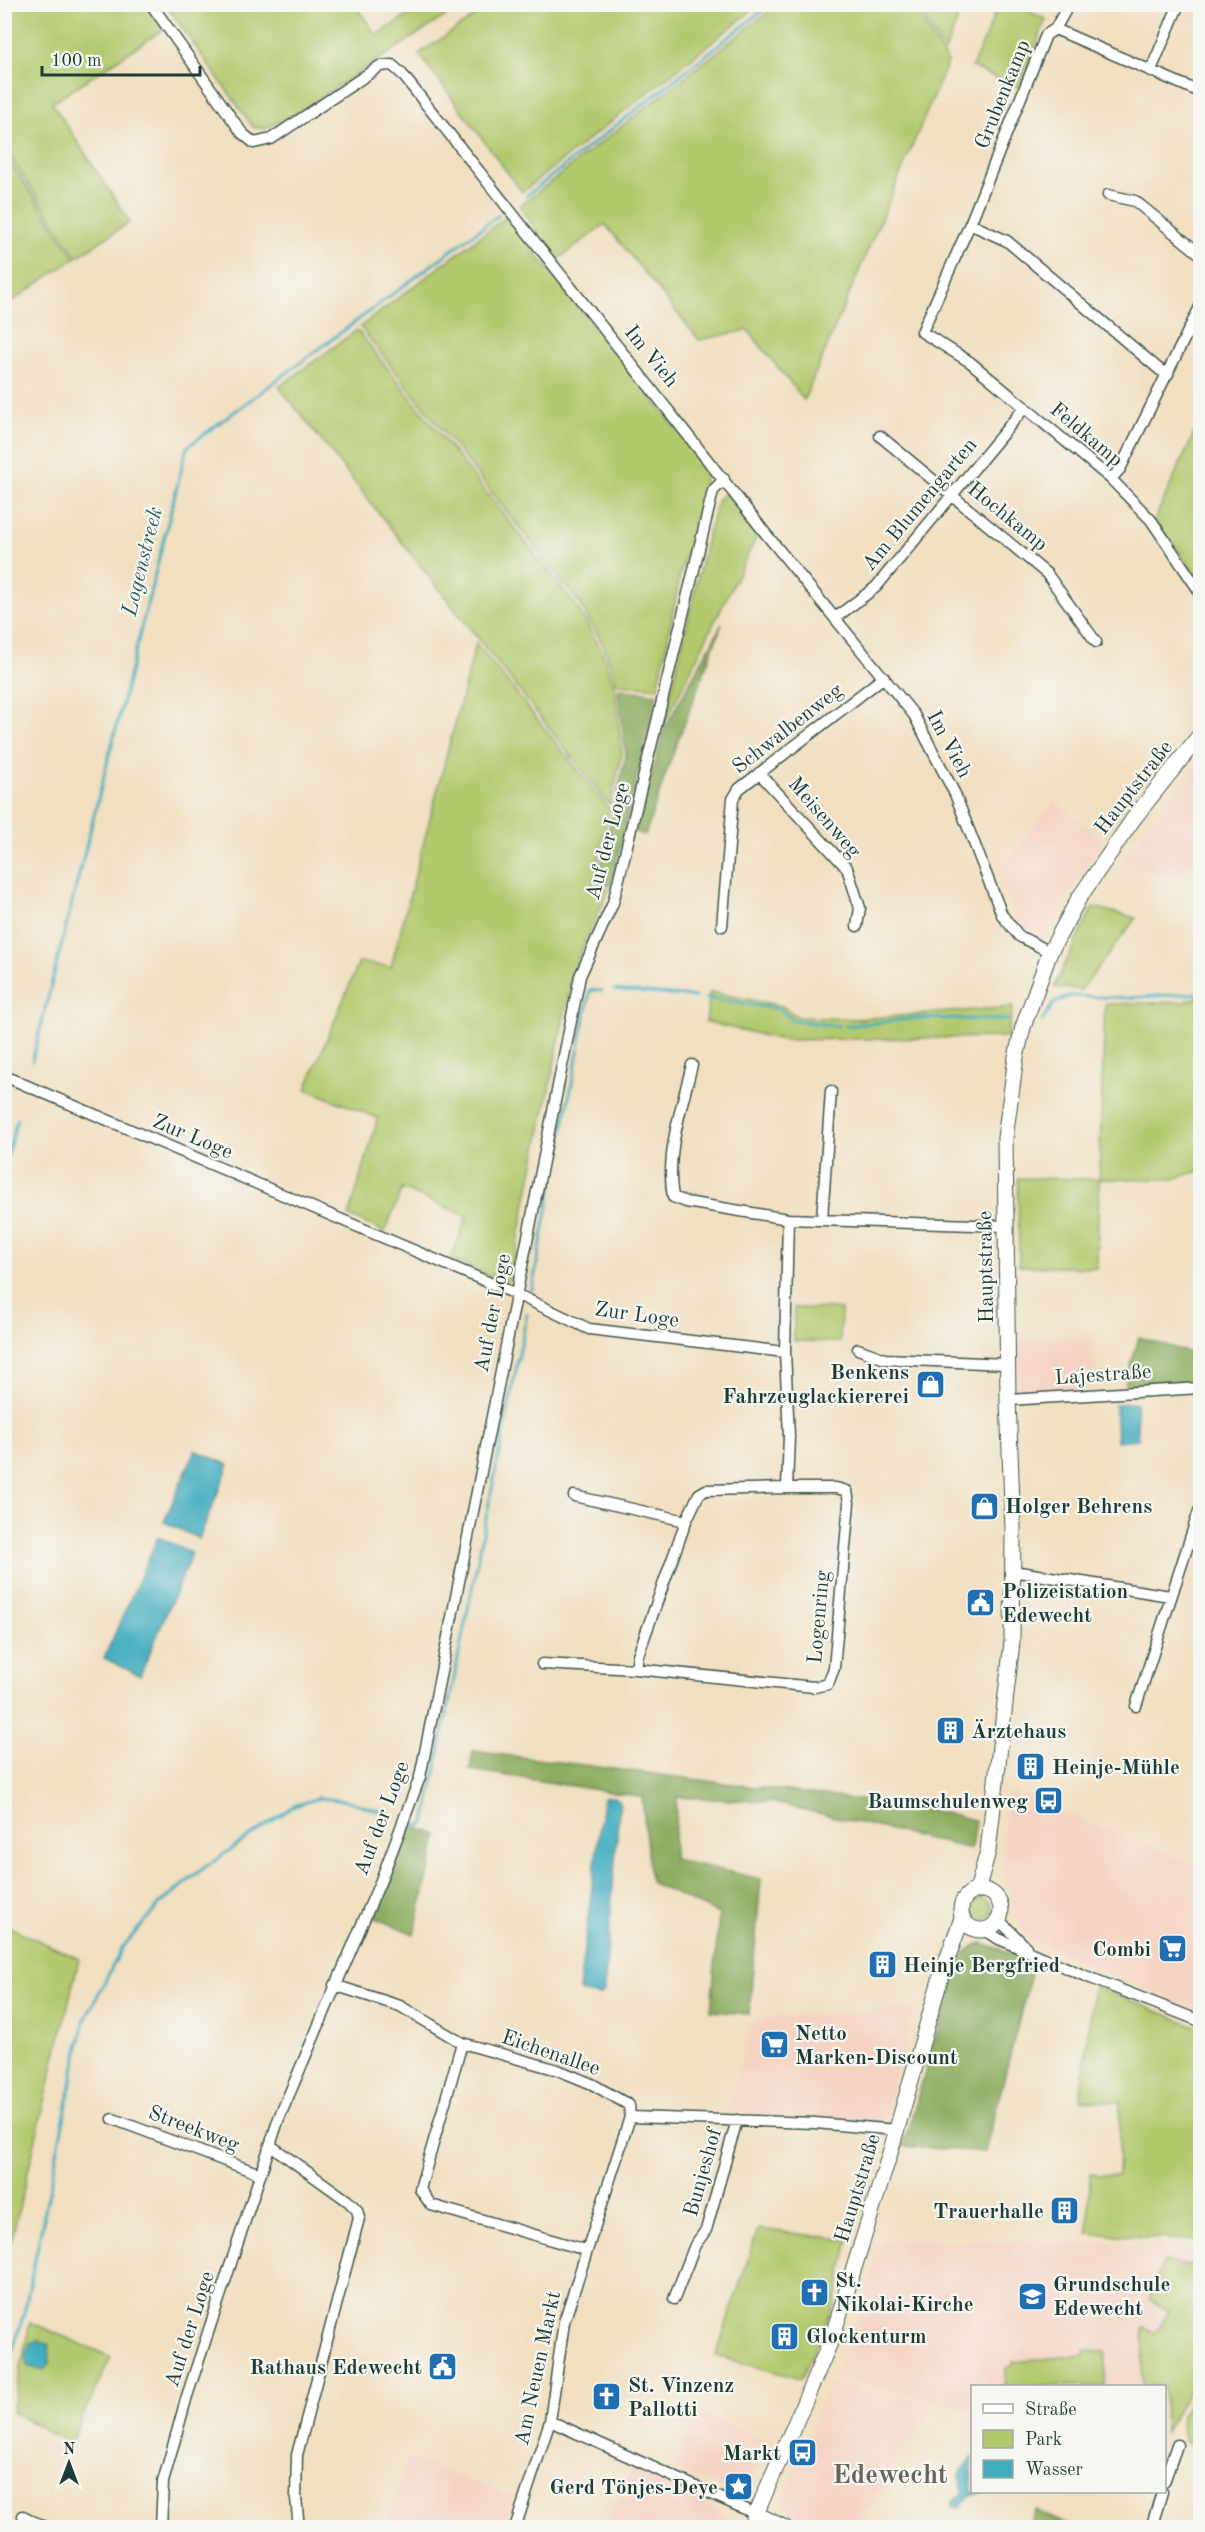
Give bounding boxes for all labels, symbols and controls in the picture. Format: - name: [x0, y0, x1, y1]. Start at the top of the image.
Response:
- street label: Grubenkamp: [972, 37, 1035, 152]
- scale bar: [42, 39, 200, 77]
- text: 100 m: [51, 52, 102, 70]
- street label: Im Vieh: [620, 322, 682, 392]
- street label: Feldkamp: [1046, 399, 1126, 471]
- street label: Am Blumengarten: [859, 435, 982, 575]
- street label: Hochkamp: [963, 479, 1051, 556]
- water label: Logenstreek: [118, 504, 167, 619]
- street label: Schwalbenweg: [729, 679, 847, 778]
- street label: Im Vieh: [922, 708, 975, 782]
- street label: Hauptstraße: [1091, 737, 1177, 839]
- street label: Meisenweg: [783, 774, 865, 863]
- street label: Auf der Loge: [583, 780, 634, 902]
- street label: Zur Loge: [149, 1111, 236, 1164]
- street label: Hauptstraße: [975, 1211, 998, 1323]
- street label: Auf der Loge: [472, 1252, 515, 1375]
- street label: Zur Loge: [593, 1299, 680, 1332]
- street label: Lajestraße: [1054, 1362, 1152, 1389]
- place label: Benkens Fahrzeuglackiererei: [722, 1363, 909, 1408]
- shop icon: Benkens Fahrzeuglackiererei: [914, 1368, 946, 1400]
- shop icon: Holger Behrens: [968, 1490, 1000, 1522]
- place label: Holger Behrens: [1005, 1497, 1152, 1518]
- street label: Logenring: [805, 1569, 834, 1665]
- place label: Polizeistation Edewecht: [1002, 1582, 1128, 1627]
- public building icon: Polizeistation Edewecht: [965, 1587, 997, 1619]
- building icon: Ärztehaus: [934, 1715, 966, 1747]
- place label: Ärztehaus: [971, 1719, 1066, 1743]
- building icon: Heinje-Mühle: [1015, 1751, 1047, 1783]
- street label: Auf der Loge: [351, 1758, 414, 1879]
- place label: Heinje-Mühle: [1052, 1758, 1180, 1779]
- bus stop icon: Baumschulenweg: [1033, 1785, 1065, 1817]
- place label: Baumschulenweg: [867, 1792, 1028, 1813]
- supermarket icon: Combi: [1156, 1933, 1188, 1965]
- place label: Combi: [1092, 1940, 1151, 1961]
- building icon: Heinje Bergfried: [866, 1949, 898, 1981]
- place label: Heinje Bergfried: [903, 1956, 1060, 1977]
- place label: Netto Marken-Discount: [795, 2024, 958, 2069]
- street label: Eichenallee: [499, 2027, 603, 2080]
- supermarket icon: Netto Marken-Discount: [758, 2029, 790, 2061]
- street label: Streekweg: [145, 2102, 242, 2157]
- street label: Bunjeshof: [681, 2125, 726, 2219]
- street label: Hauptstraße: [832, 2132, 885, 2245]
- building icon: Trauerhalle: [1049, 2195, 1081, 2227]
- place label: Trauerhalle: [933, 2202, 1044, 2223]
- street label: Auf der Loge: [162, 2269, 219, 2390]
- place label: St. Nikolai-Kirche: [835, 2271, 974, 2316]
- place label: Grundschule Edewecht: [1053, 2275, 1170, 2320]
- church icon: St. Nikolai-Kirche: [798, 2276, 830, 2308]
- school or university icon: Grundschule Edewecht: [1016, 2280, 1048, 2312]
- street label: Am Neuen Markt: [512, 2289, 565, 2447]
- building icon: Glockenturm: [769, 2320, 801, 2352]
- place label: Glockenturm: [806, 2327, 927, 2348]
- public building icon: Rathaus Edewecht: [427, 2351, 459, 2383]
- place label: Rathaus Edewecht: [250, 2358, 422, 2379]
- place label: St. Vinzenz Pallotti: [628, 2376, 734, 2421]
- church icon: St. Vinzenz Pallotti: [591, 2381, 623, 2413]
- legend: [971, 2385, 1166, 2493]
- text: Straße: [1025, 2401, 1076, 2419]
- text: Park: [1025, 2431, 1062, 2449]
- north arrow: [39, 2433, 99, 2493]
- bus stop icon: Markt: [786, 2437, 818, 2469]
- text: N: [63, 2442, 76, 2458]
- place label: Markt: [723, 2444, 781, 2465]
- text: Wasser: [1025, 2461, 1084, 2479]
- district label: Edewecht: [832, 2462, 948, 2489]
- place icon: Gerd Tönjes-Deye: [723, 2471, 755, 2503]
- place label: Gerd Tönjes-Deye: [550, 2478, 718, 2499]

